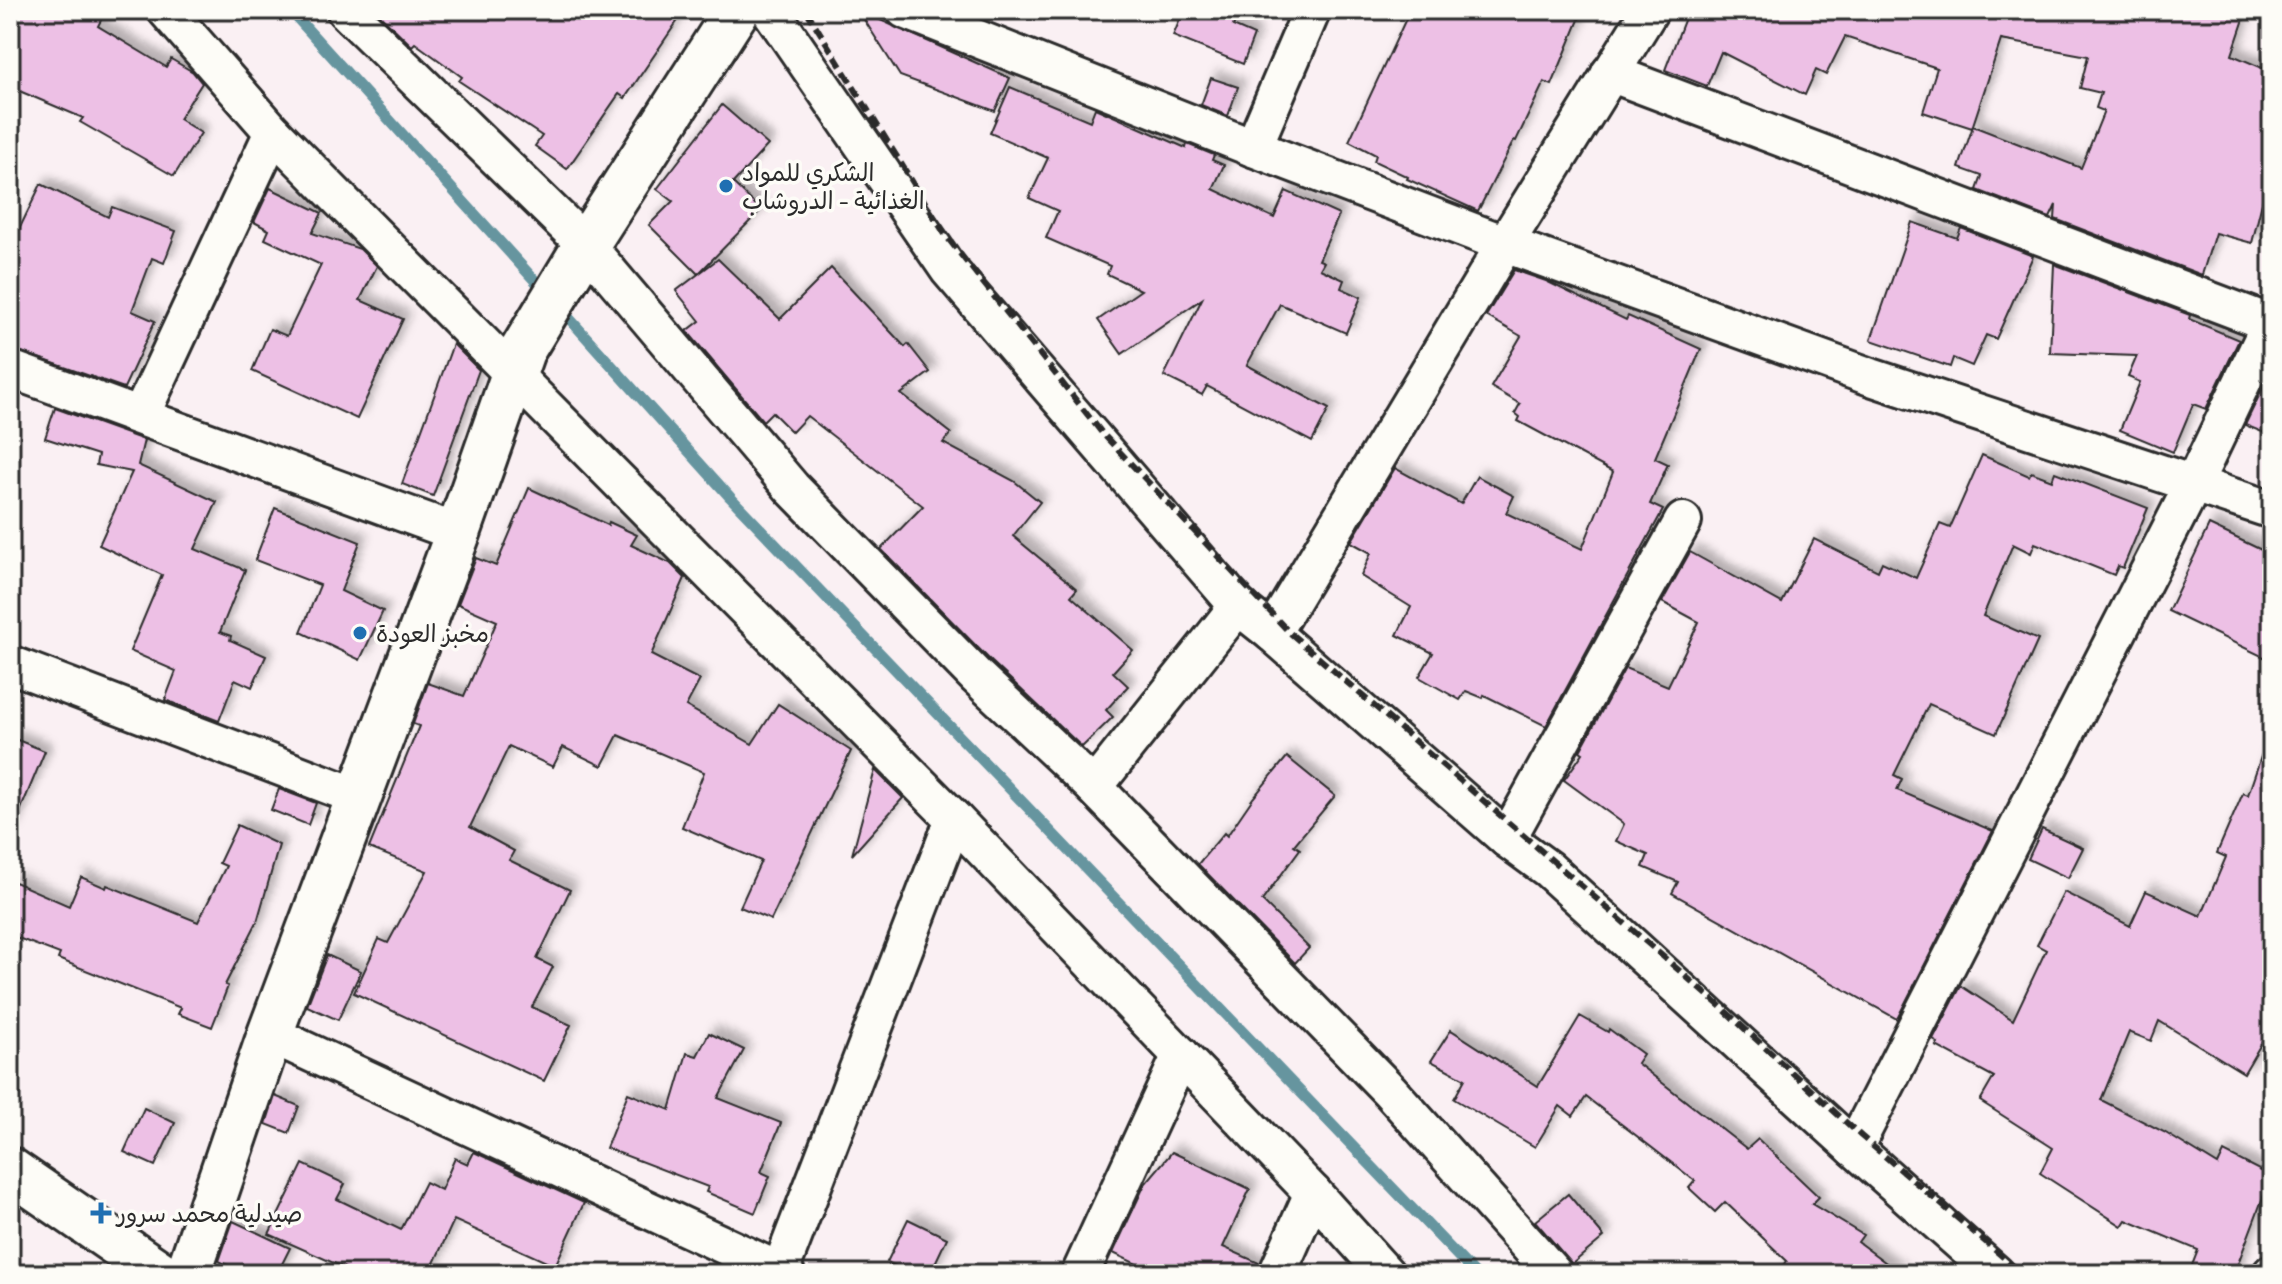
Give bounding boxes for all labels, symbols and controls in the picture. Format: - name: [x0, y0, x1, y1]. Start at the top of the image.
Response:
- place label: الشكري للمواد الغذائية - الدروشاب: [742, 156, 925, 216]
- marker: الشكري للمواد الغذائية - الدروشاب: [717, 177, 735, 195]
- place label: مخبز العودة: [376, 617, 489, 650]
- marker: مخبز العودة: [351, 624, 369, 642]
- place label: صيدلية محمد سرور: [115, 1197, 302, 1229]
- marker: صيدلية محمد سرور: [92, 1204, 110, 1222]

